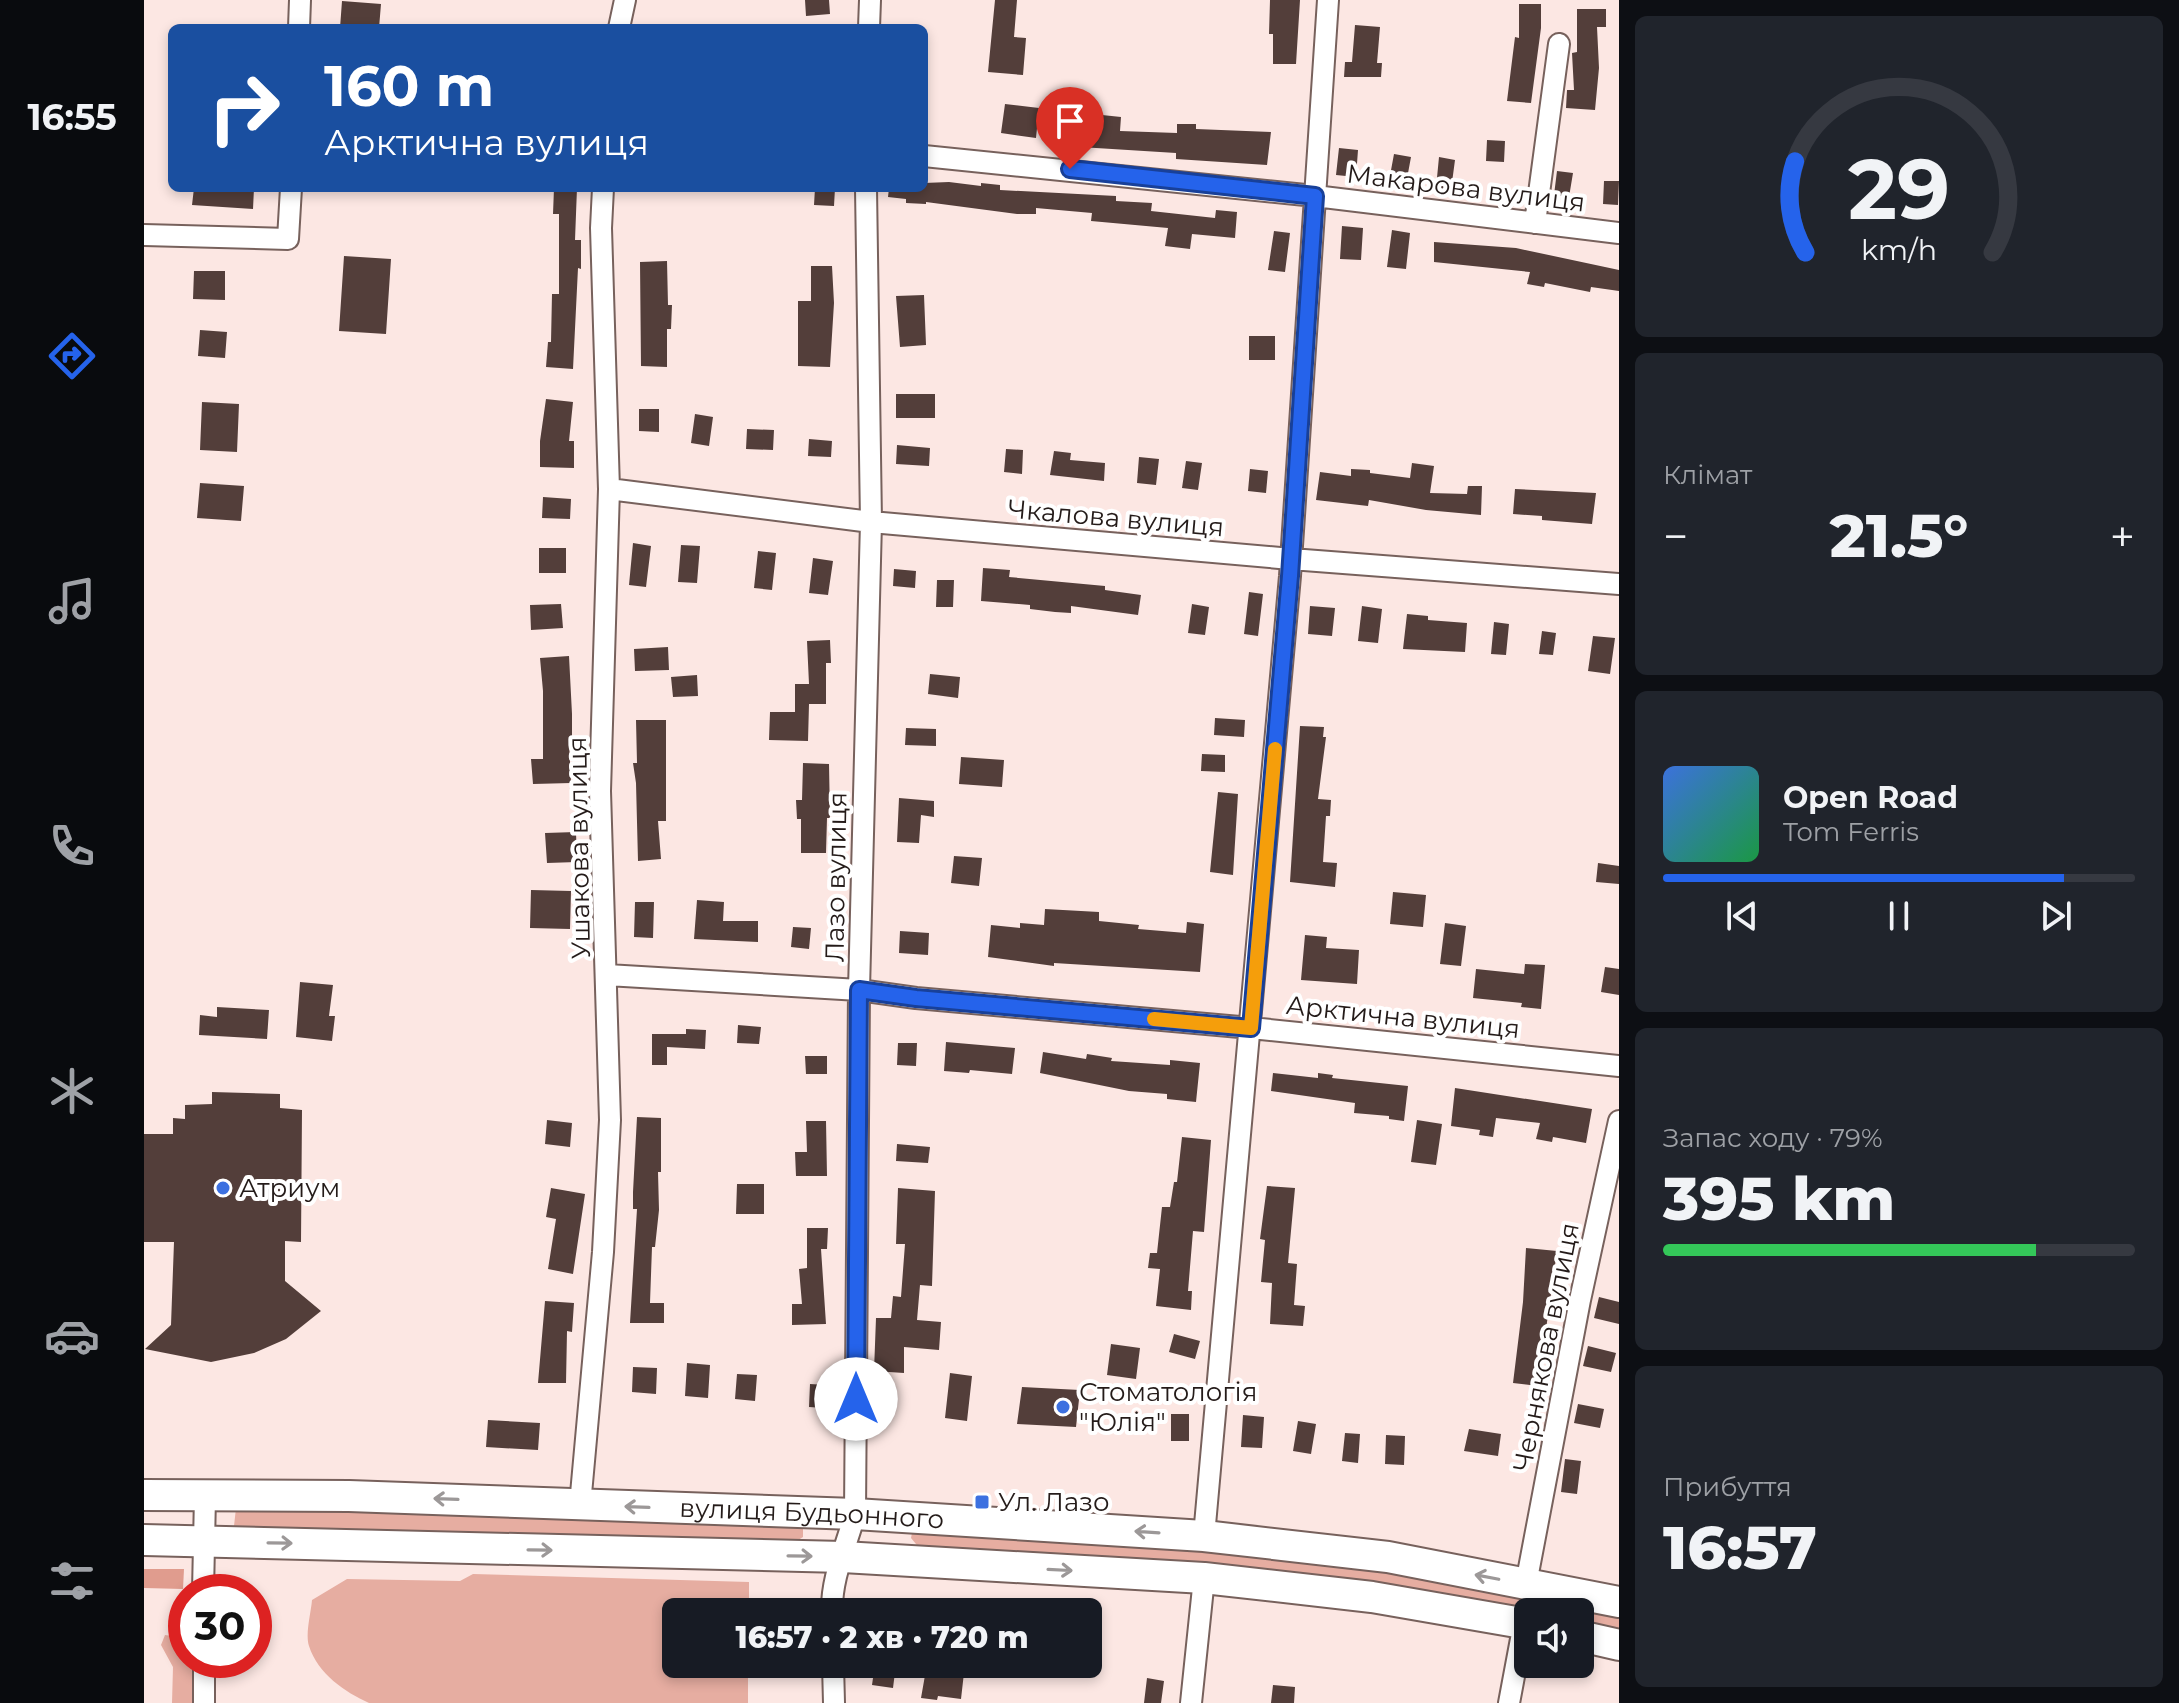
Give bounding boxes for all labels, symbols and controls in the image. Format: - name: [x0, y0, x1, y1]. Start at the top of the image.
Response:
- text: 160 m: [324, 52, 494, 120]
- icon: right: [192, 56, 296, 160]
- pin: [1036, 87, 1104, 169]
- text: 16:55: [27, 95, 117, 139]
- icon: arrive: [1048, 99, 1092, 143]
- text: Арктична вулиця: [324, 120, 649, 164]
- text: 29: [1848, 137, 1950, 239]
- street label: Макарова вулиця: [1345, 157, 1587, 219]
- text: km/h: [1861, 232, 1937, 267]
- icon: directions: [44, 328, 100, 384]
- text: Клімат: [1663, 459, 1752, 491]
- street label: Чкалова вулиця: [1007, 493, 1225, 543]
- text: 21.5°: [1830, 499, 1968, 572]
- text: −: [1663, 509, 1688, 563]
- text: +: [2110, 509, 2135, 563]
- icon: music: [44, 573, 100, 629]
- street label: Ушакова вулиця: [561, 736, 597, 960]
- text: Open Road: [1783, 779, 1958, 816]
- street label: Лазо вулиця: [819, 792, 853, 962]
- text: Tom Ferris: [1783, 816, 1919, 848]
- icon: phone: [44, 818, 100, 874]
- icon: previous: [1720, 894, 1764, 938]
- icon: pause: [1877, 894, 1921, 938]
- icon: next: [2034, 894, 2078, 938]
- street label: Арктична вулиця: [1285, 989, 1521, 1045]
- icon: climate: [44, 1063, 100, 1119]
- text: Запас ходу · 79%: [1663, 1122, 1882, 1154]
- text: 395 km: [1663, 1162, 1895, 1235]
- place label: Атриум: [239, 1172, 340, 1204]
- marker: Атриум: [214, 1179, 232, 1197]
- street label: Чернякова вулиця: [1506, 1220, 1586, 1474]
- icon: car: [44, 1308, 100, 1364]
- position arrow: [814, 1357, 898, 1441]
- place label: Стоматологія "Юлія": [1079, 1376, 1257, 1438]
- marker: Стоматологія "Юлія": [1054, 1398, 1072, 1416]
- text: Прибуття: [1663, 1471, 1792, 1503]
- place label: Ул. Лазо: [998, 1486, 1110, 1518]
- one-way arrow: [433, 1492, 460, 1507]
- street label: вулиця Будьонного: [679, 1492, 945, 1536]
- marker: Ул. Лазо: [973, 1493, 991, 1511]
- one-way arrow: [624, 1499, 651, 1514]
- text: 16:57: [1663, 1511, 1817, 1584]
- one-way arrow: [1134, 1525, 1161, 1540]
- one-way arrow: [266, 1535, 293, 1551]
- one-way arrow: [526, 1542, 553, 1557]
- one-way arrow: [786, 1549, 813, 1564]
- icon: filters: [44, 1553, 100, 1609]
- one-way arrow: [1046, 1562, 1073, 1577]
- one-way arrow: [1475, 1568, 1501, 1583]
- speed limit sign: 30: [168, 1574, 272, 1678]
- map controls: [1514, 1598, 1594, 1678]
- button: sound: [1514, 1598, 1594, 1678]
- text: 16:57 · 2 хв · 720 m: [735, 1619, 1029, 1656]

